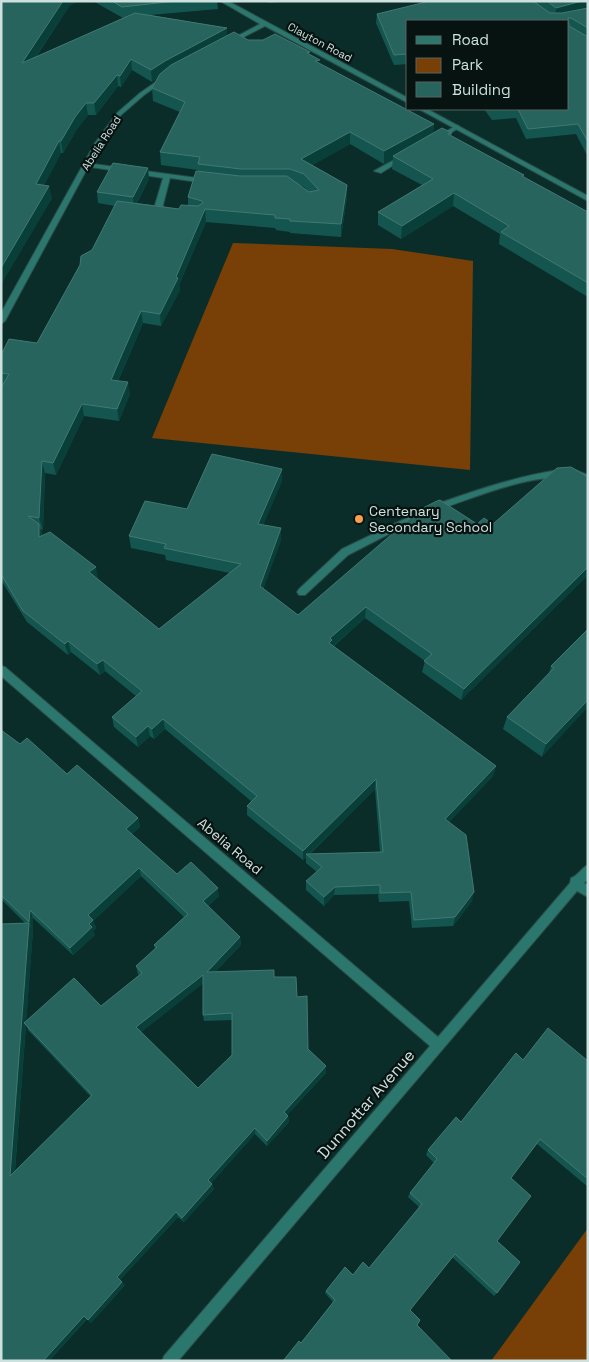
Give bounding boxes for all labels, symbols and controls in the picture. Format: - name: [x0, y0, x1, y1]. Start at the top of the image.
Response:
- street label: Clayton Road: [285, 19, 355, 65]
- legend: [406, 20, 569, 110]
- text: Road: [452, 30, 489, 49]
- text: Park: [452, 55, 483, 74]
- text: Building: [452, 80, 511, 99]
- street label: Abelia Road: [78, 113, 124, 173]
- place label: Centenary Secondary School: [369, 502, 492, 536]
- marker: Centenary Secondary School: [353, 513, 365, 525]
- street label: Abelia Road: [194, 814, 266, 878]
- street label: Dunnottar Avenue: [313, 1045, 419, 1163]

